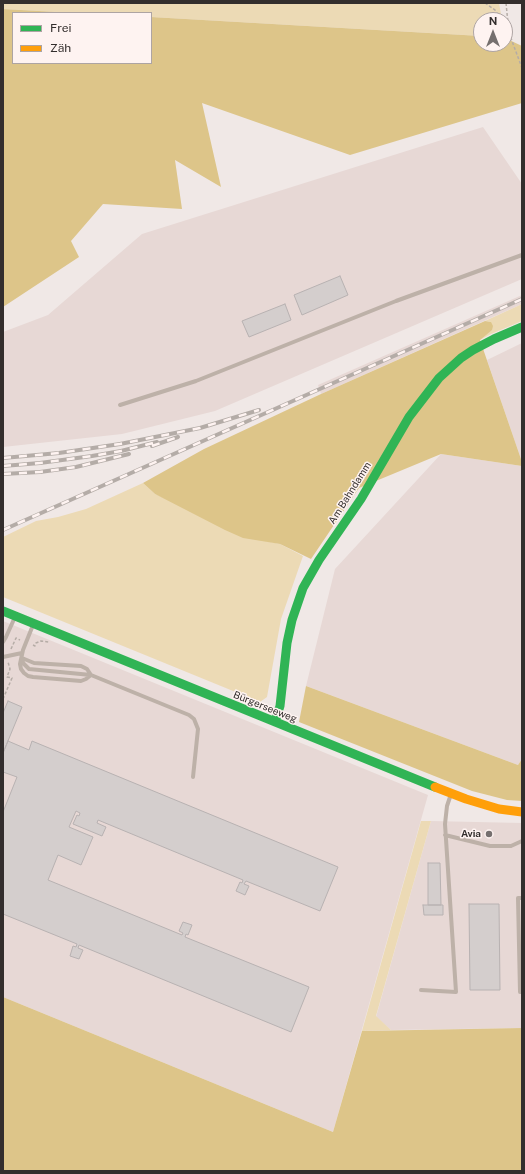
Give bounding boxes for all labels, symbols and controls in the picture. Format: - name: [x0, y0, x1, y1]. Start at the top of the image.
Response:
- legend: [12, 12, 152, 64]
- north arrow: [473, 12, 513, 52]
- text: N: [489, 15, 497, 27]
- text: Frei: [50, 21, 72, 35]
- text: Zäh: [50, 41, 71, 55]
- street label: Am Bahndamm: [326, 460, 374, 526]
- street label: Bürgerseeweg: [231, 689, 299, 725]
- place label: Avia: [461, 828, 481, 840]
- marker: Avia: [484, 829, 494, 839]

